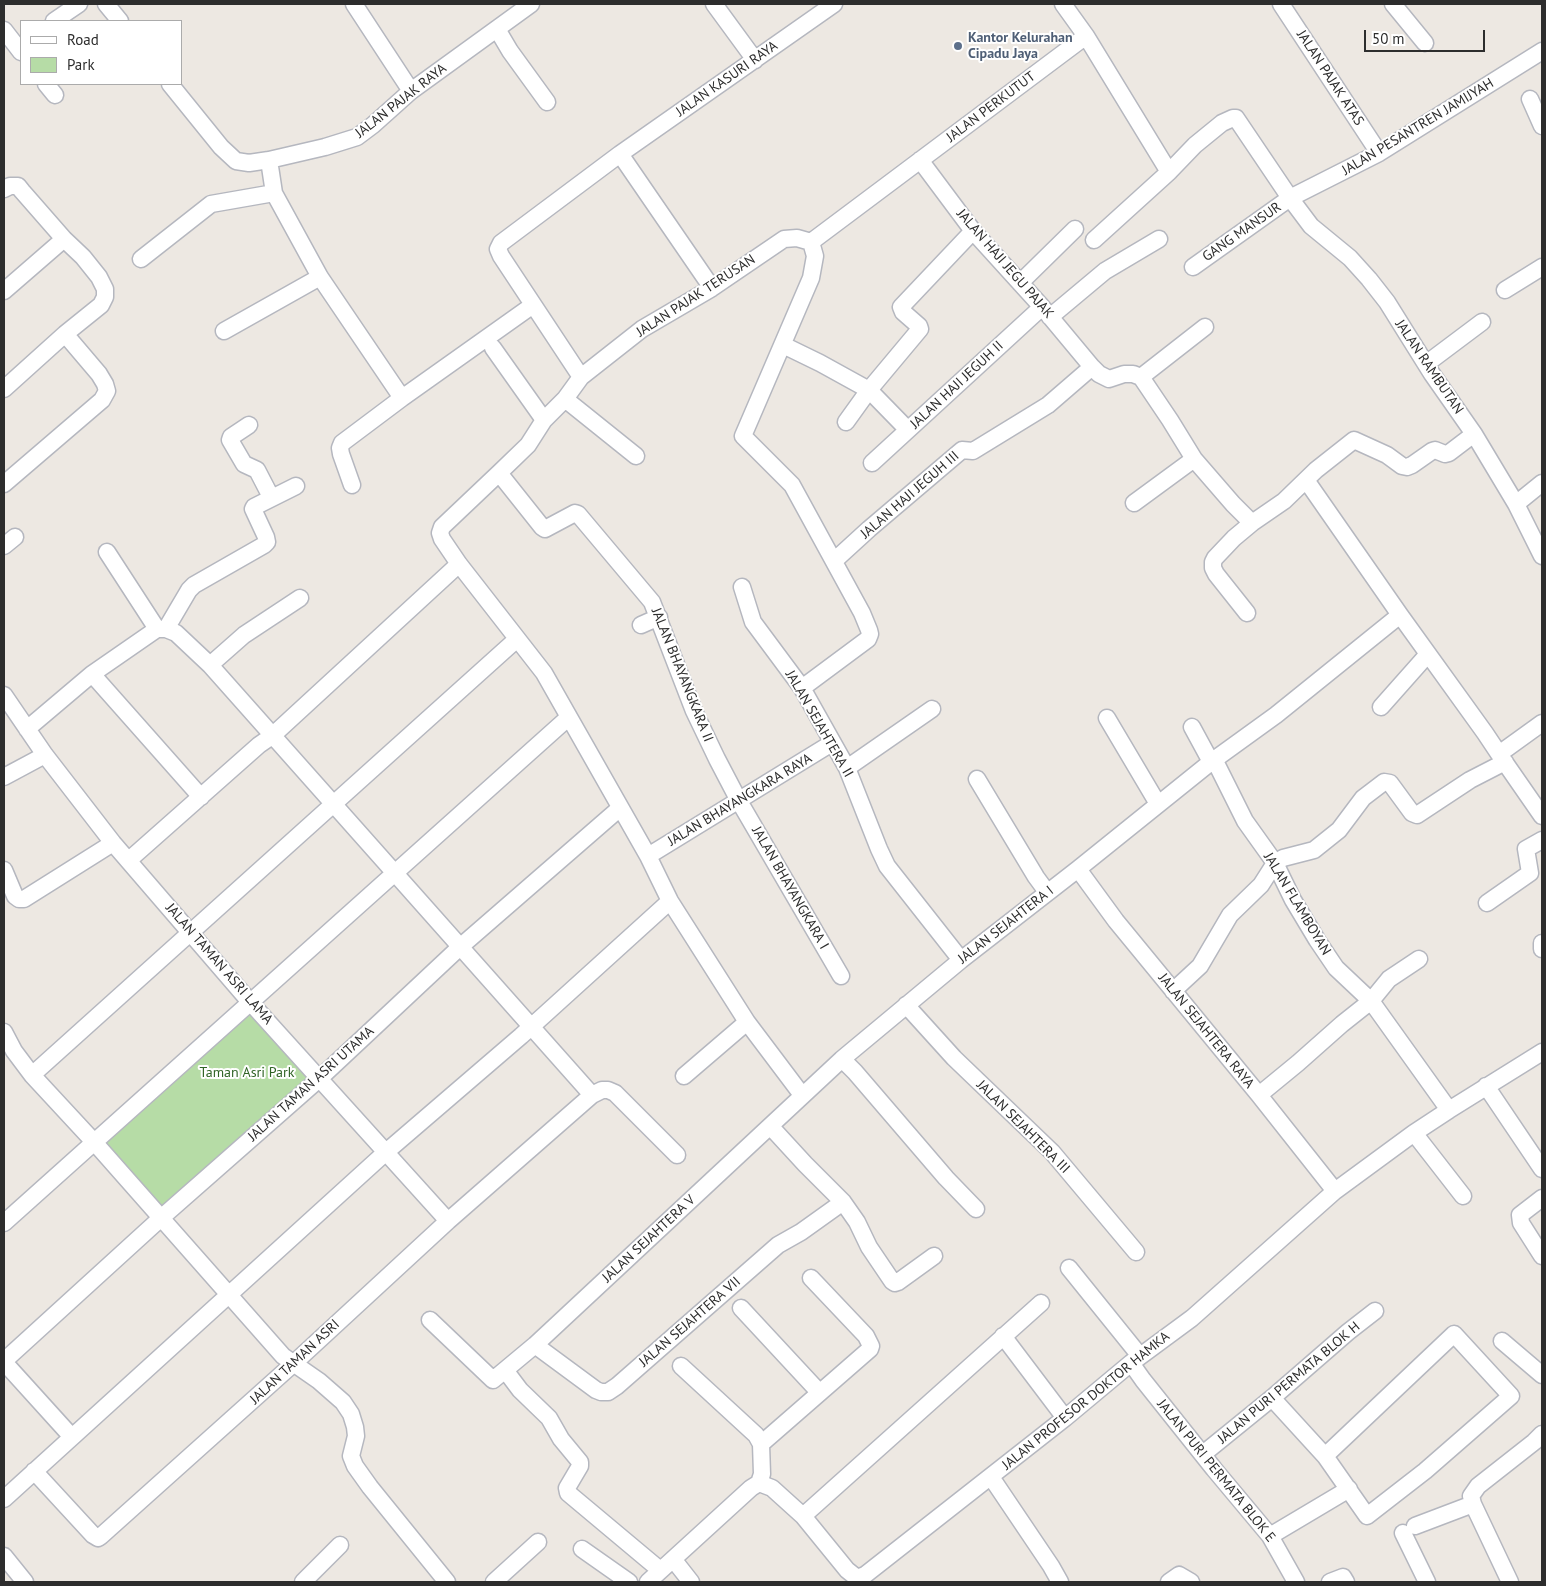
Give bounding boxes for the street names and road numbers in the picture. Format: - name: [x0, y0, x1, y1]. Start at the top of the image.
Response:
- street label: JALAN PAJAK ATAS: [1293, 27, 1367, 129]
- street label: JALAN KASURI RAYA: [673, 38, 781, 120]
- street label: JALAN PAJAK RAYA: [352, 60, 450, 142]
- street label: JALAN PERKUTUT: [943, 68, 1039, 146]
- street label: JALAN PESANTREN JAMIJYAH: [1339, 75, 1497, 179]
- street label: GANG MANSUR: [1199, 199, 1285, 265]
- street label: JALAN HAJI JEGU PAJAK: [953, 206, 1057, 322]
- street label: JALAN PAJAK TERUSAN: [633, 251, 759, 341]
- street label: JALAN RAMBUTAN: [1391, 317, 1467, 417]
- street label: JALAN HAJI JEGUH II: [907, 338, 1007, 432]
- street label: JALAN HAJI JEGUH III: [857, 448, 963, 542]
- street label: JALAN BHAYANGKARA II: [647, 605, 717, 745]
- street label: JALAN SEJAHTERA II: [782, 667, 856, 781]
- street label: JALAN BHAYANGKARA RAYA: [665, 750, 815, 850]
- street label: JALAN BHAYANGKARA I: [748, 824, 832, 952]
- street label: JALAN FLAMBOYAN: [1260, 850, 1334, 958]
- street label: JALAN SEJAHTERA I: [955, 882, 1057, 968]
- street label: JALAN TAMAN ASRI LAMA: [162, 900, 276, 1028]
- street label: JALAN SEJAHTERA RAYA: [1154, 970, 1258, 1092]
- street label: JALAN TAMAN ASRI UTAMA: [245, 1023, 377, 1145]
- street label: JALAN SEJAHTERA III: [973, 1077, 1073, 1177]
- street label: JALAN SEJAHTERA V: [599, 1192, 699, 1286]
- street label: JALAN SEJAHTERA VII: [636, 1273, 744, 1371]
- street label: JALAN TAMAN ASRI: [247, 1316, 343, 1408]
- street label: JALAN PURI PERMATA BLOK H: [1214, 1319, 1364, 1447]
- street label: JALAN PROFESOR DOKTOR HAMKA: [999, 1328, 1173, 1474]
- street label: JALAN PURI PERMATA BLOK E: [1153, 1396, 1279, 1546]

